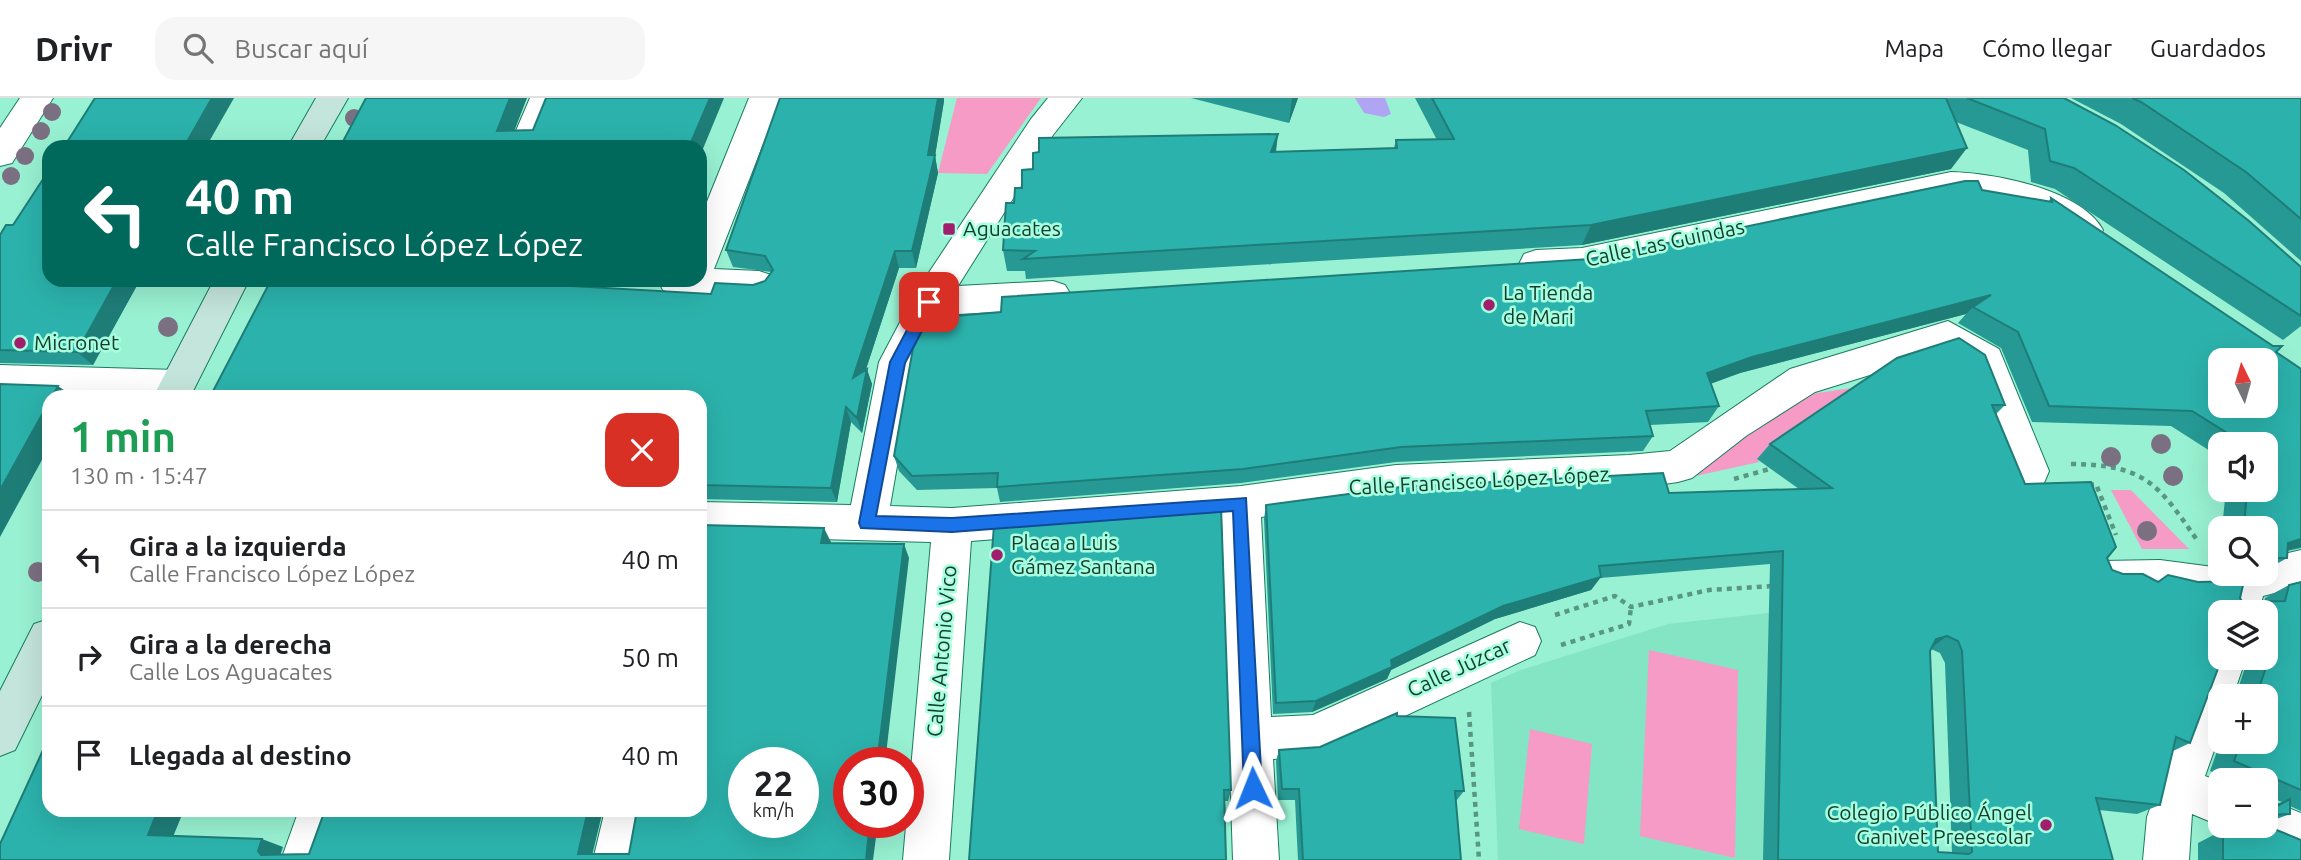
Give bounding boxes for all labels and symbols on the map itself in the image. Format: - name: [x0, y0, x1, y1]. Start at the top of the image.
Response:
- street label: Calle Las Guindas: [1583, 213, 1746, 271]
- place label: Aguacates: [963, 216, 1061, 240]
- marker: Aguacates: [941, 221, 957, 237]
- pin: [899, 272, 959, 332]
- place label: La Tienda de Mari: [1503, 280, 1593, 328]
- marker: La Tienda de Mari: [1481, 297, 1497, 313]
- place label: Micronet: [34, 330, 119, 354]
- marker: Micronet: [12, 335, 28, 351]
- north arrow: [2208, 348, 2278, 418]
- street label: Calle Francisco López López: [1348, 461, 1610, 499]
- place label: Placa a Luis Gámez Santana: [1011, 530, 1156, 578]
- marker: Placa a Luis Gámez Santana: [989, 547, 1005, 563]
- street label: Calle Antonio Vico: [922, 564, 960, 738]
- street label: Calle Júzcar: [1403, 633, 1514, 701]
- speed limit sign: 30: [833, 747, 924, 838]
- position arrow: [1216, 751, 1290, 825]
- place label: Colegio Público Ángel Ganivet Preescolar: [1826, 800, 2032, 848]
- marker: Colegio Público Ángel Ganivet Preescolar: [2038, 817, 2054, 833]

